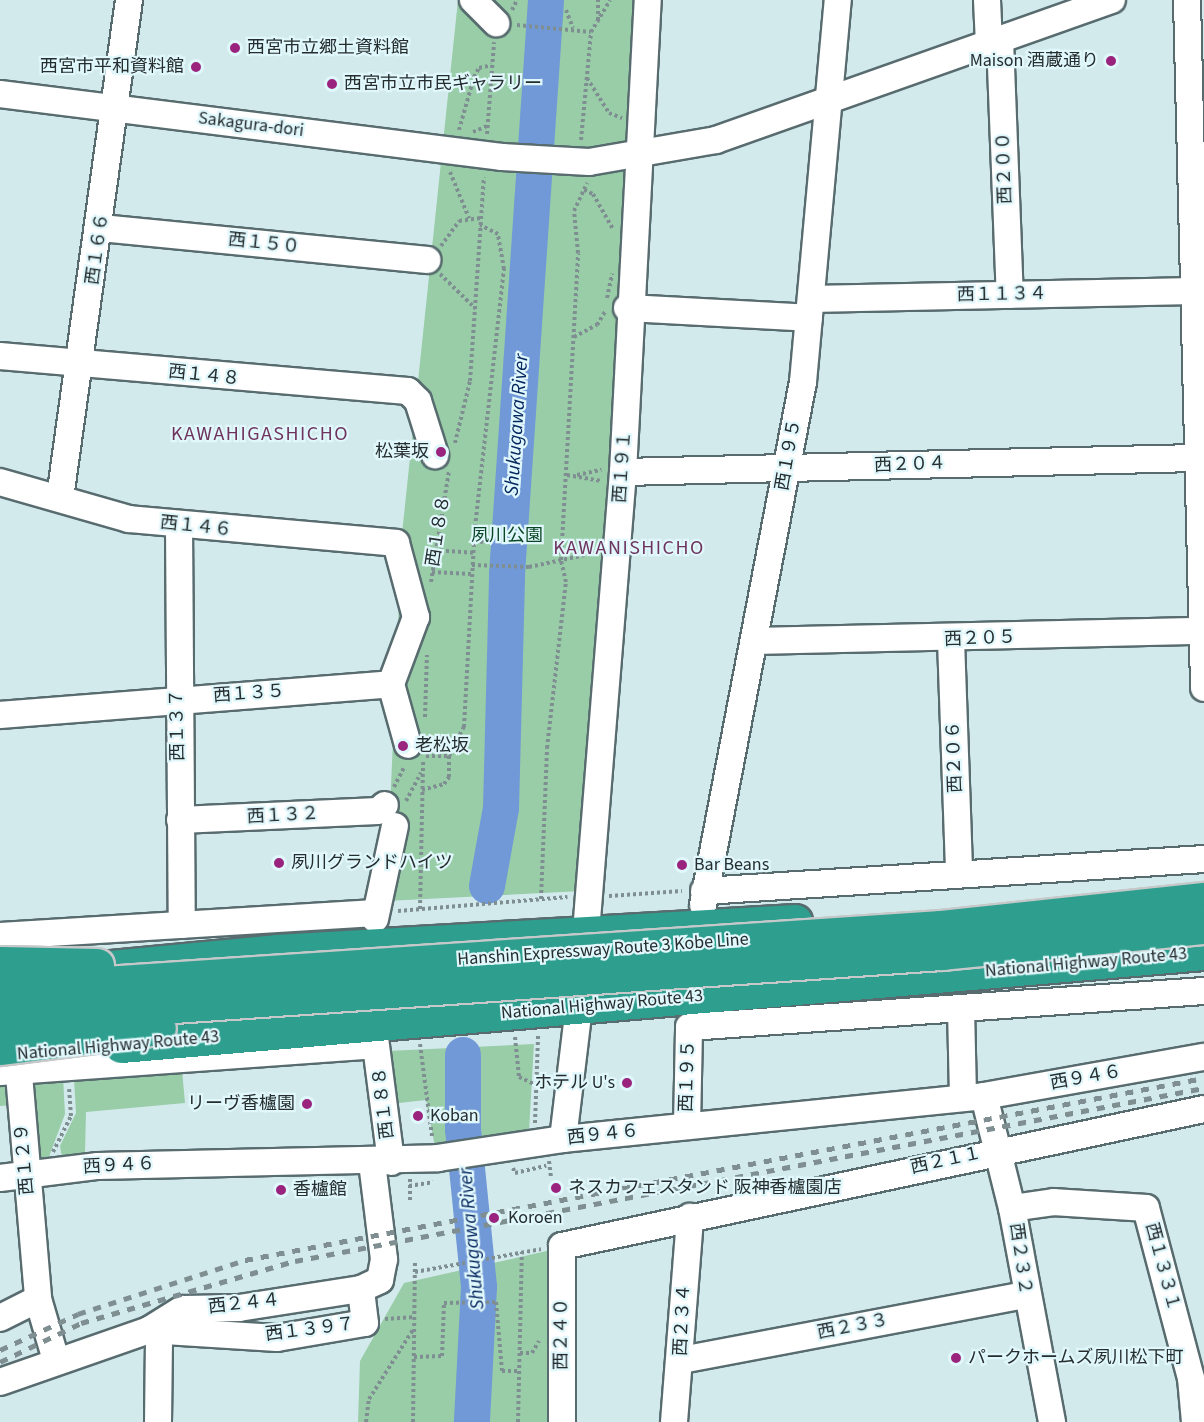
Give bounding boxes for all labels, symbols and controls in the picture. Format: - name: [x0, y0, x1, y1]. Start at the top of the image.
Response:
- place label: 西宮市立郷土資料館: [247, 37, 409, 59]
- marker: 西宮市立郷土資料館: [228, 41, 242, 55]
- place label: Maison 酒蔵通り: [970, 50, 1099, 72]
- marker: Maison 酒蔵通り: [1104, 54, 1118, 68]
- place label: 西宮市平和資料館: [40, 56, 184, 78]
- marker: 西宮市平和資料館: [189, 60, 203, 74]
- place label: 西宮市立市民ギャラリー: [344, 73, 542, 95]
- marker: 西宮市立市民ギャラリー: [325, 77, 339, 91]
- street label: Sakagura-dori: [197, 108, 305, 142]
- street label: 西２００: [993, 132, 1017, 204]
- street label: 西１６６: [82, 212, 114, 286]
- street label: 西１５０: [227, 229, 301, 259]
- street label: 西１１３４: [957, 283, 1047, 307]
- water label: Shukugawa River: [500, 353, 534, 497]
- street label: 西１４８: [167, 361, 241, 391]
- street label: 西１９５: [772, 418, 806, 492]
- district label: KAWAHIGASHICHO: [171, 422, 349, 446]
- street label: 西１９１: [610, 430, 636, 504]
- place label: 松葉坂: [375, 441, 429, 463]
- marker: 松葉坂: [434, 445, 448, 459]
- street label: 西２０４: [874, 453, 946, 477]
- street label: 西１８８: [423, 494, 455, 568]
- street label: 西１４６: [159, 512, 233, 542]
- park label: 夙川公園: [471, 525, 543, 547]
- district label: KAWANISHICHO: [553, 536, 705, 560]
- street label: 西２０５: [944, 627, 1016, 651]
- street label: 西１３５: [212, 681, 286, 707]
- street label: 西１３７: [167, 689, 189, 761]
- street label: 西２０６: [943, 721, 967, 793]
- place label: 老松坂: [415, 735, 469, 757]
- marker: 老松坂: [396, 739, 410, 753]
- street label: 西１３２: [246, 803, 320, 829]
- place label: 夙川グランドハイツ: [291, 852, 453, 874]
- place label: Bar Beans: [694, 854, 769, 876]
- marker: 夙川グランドハイツ: [272, 856, 286, 870]
- marker: Bar Beans: [675, 858, 689, 872]
- street label: Hanshin Expressway Route 3 Kobe Line: [457, 929, 749, 971]
- street label: National Highway Route 43: [984, 943, 1188, 983]
- street label: National Highway Route 43: [500, 985, 704, 1025]
- street label: National Highway Route 43: [16, 1026, 220, 1066]
- street label: 西１９５: [676, 1040, 700, 1112]
- street label: 西９４６: [1049, 1061, 1123, 1095]
- street label: 西１８８: [369, 1066, 399, 1140]
- place label: ホテル U's: [534, 1072, 615, 1094]
- marker: ホテル U's: [620, 1076, 634, 1090]
- place label: リーヴ香櫨園: [187, 1093, 295, 1115]
- marker: リーヴ香櫨園: [300, 1097, 314, 1111]
- place label: Koban: [430, 1105, 479, 1127]
- marker: Koban: [411, 1109, 425, 1123]
- street label: 西９４６: [566, 1120, 640, 1150]
- street label: 西１２９: [11, 1122, 39, 1196]
- street label: 西２１１: [909, 1143, 983, 1179]
- street label: 西９４６: [82, 1153, 156, 1179]
- water label: Shukugawa River: [454, 1167, 490, 1311]
- place label: ネスカフェスタンド 阪神香櫨園店: [568, 1177, 842, 1199]
- place label: 香櫨館: [293, 1179, 347, 1201]
- marker: ネスカフェスタンド 阪神香櫨園店: [549, 1181, 563, 1195]
- marker: 香櫨館: [274, 1183, 288, 1197]
- place label: Koroen: [508, 1207, 563, 1229]
- marker: Koroen: [485, 1209, 503, 1227]
- street label: 西１３３１: [1140, 1221, 1184, 1313]
- street label: 西２３２: [1004, 1222, 1036, 1296]
- street label: 西２３４: [670, 1283, 696, 1357]
- street label: 西２４４: [207, 1289, 281, 1319]
- street label: 西２４０: [551, 1298, 573, 1370]
- street label: 西２３３: [816, 1310, 890, 1344]
- street label: 西１３９７: [264, 1314, 356, 1346]
- place label: パークホームズ夙川松下町: [968, 1347, 1184, 1369]
- marker: パークホームズ夙川松下町: [949, 1351, 963, 1365]

